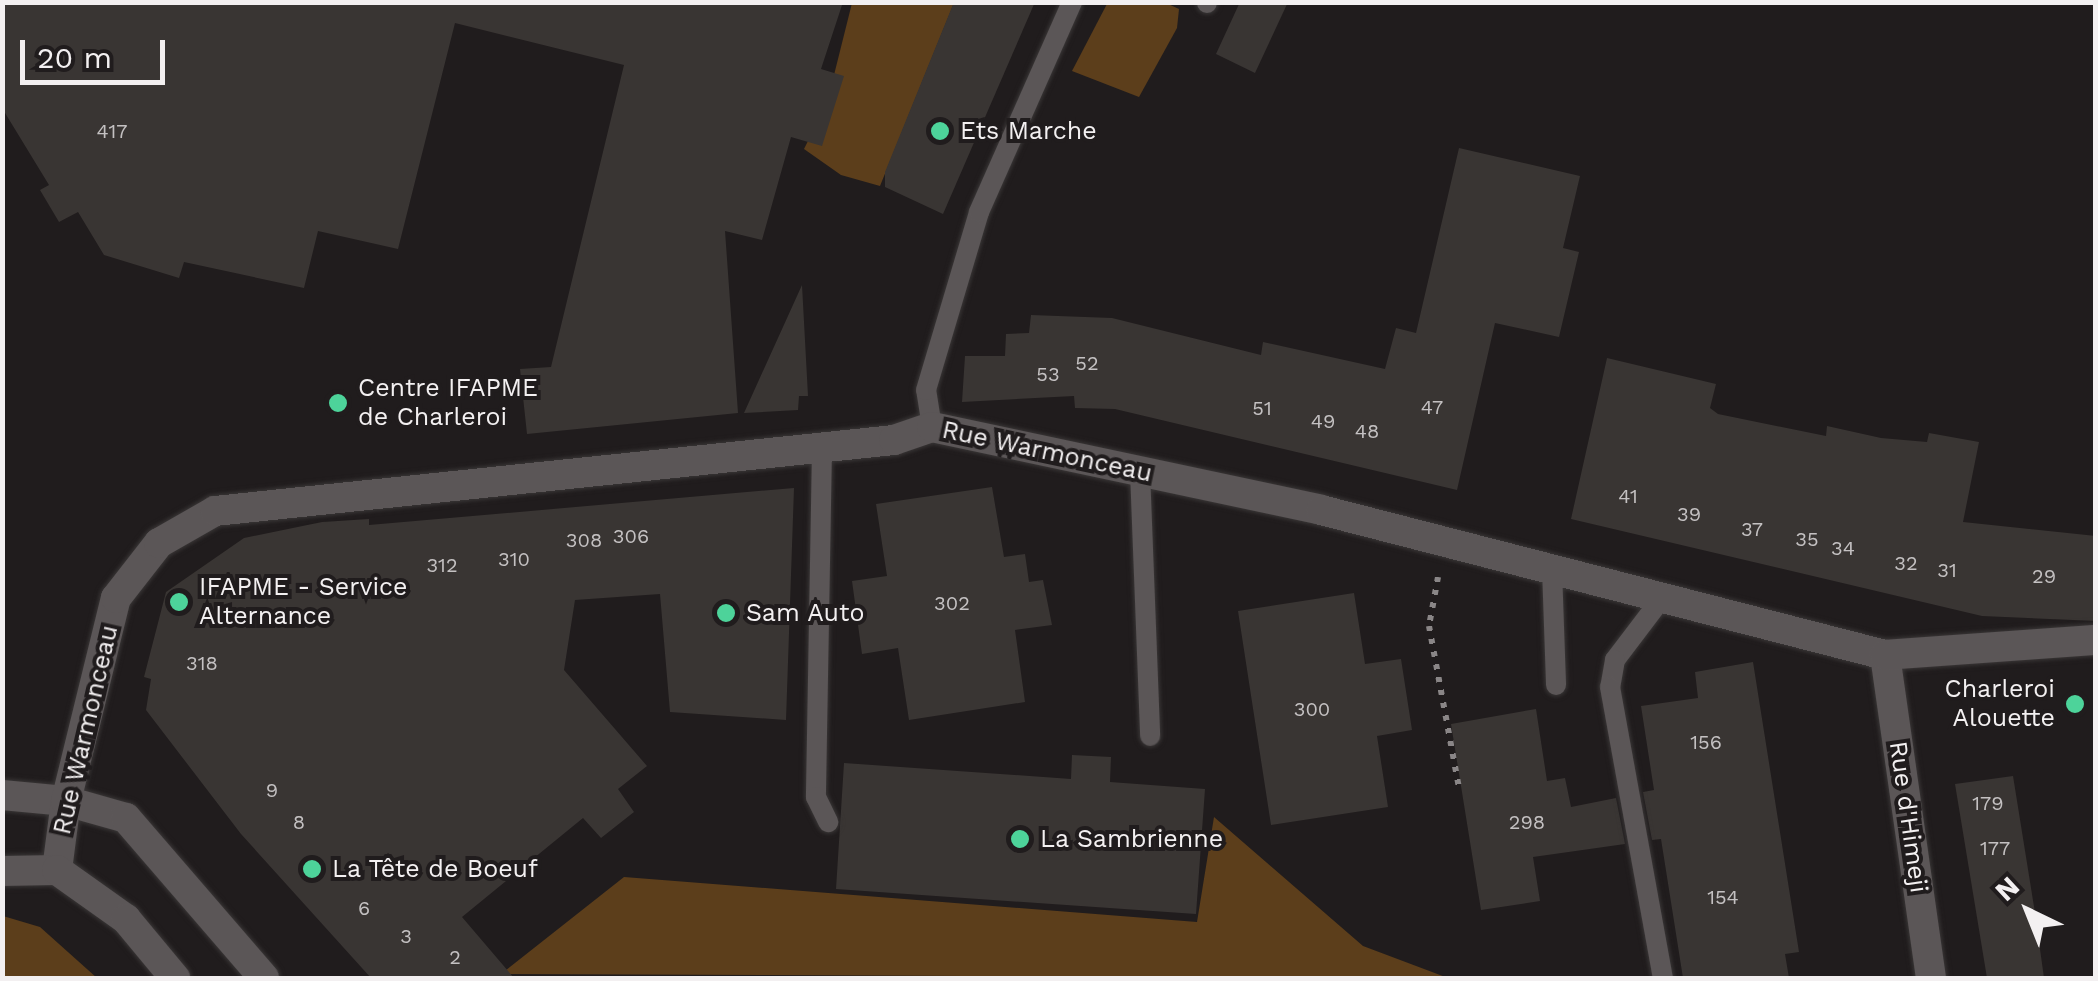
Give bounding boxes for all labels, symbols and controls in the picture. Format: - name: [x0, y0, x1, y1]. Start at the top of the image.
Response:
- scale bar: [25, 20, 170, 82]
- text: 20 m: [37, 40, 112, 75]
- place label: Ets Marche: [960, 116, 1097, 146]
- house number: 417: [97, 119, 127, 143]
- marker: Ets Marche: [929, 120, 951, 142]
- house number: 52: [1075, 351, 1099, 375]
- house number: 53: [1036, 362, 1060, 386]
- place label: Centre IFAPME de Charleroi: [358, 374, 538, 433]
- marker: Centre IFAPME de Charleroi: [327, 392, 349, 414]
- house number: 47: [1421, 395, 1443, 419]
- house number: 51: [1252, 396, 1272, 420]
- house number: 49: [1311, 409, 1335, 433]
- street label: Rue Warmonceau: [939, 415, 1155, 489]
- house number: 48: [1355, 419, 1379, 443]
- house number: 41: [1618, 484, 1638, 508]
- house number: 39: [1677, 502, 1701, 526]
- house number: 37: [1741, 517, 1763, 541]
- house number: 306: [613, 524, 649, 548]
- house number: 35: [1795, 527, 1819, 551]
- house number: 308: [566, 528, 602, 552]
- house number: 34: [1831, 536, 1855, 560]
- house number: 310: [498, 547, 530, 571]
- house number: 32: [1894, 551, 1918, 575]
- house number: 312: [426, 553, 458, 577]
- house number: 31: [1937, 558, 1957, 582]
- house number: 29: [2032, 564, 2056, 588]
- place label: IFAPME - Service Alternance: [199, 573, 407, 632]
- marker: IFAPME - Service Alternance: [168, 591, 190, 613]
- house number: 302: [934, 591, 970, 615]
- place label: Sam Auto: [746, 598, 865, 628]
- marker: Sam Auto: [715, 602, 737, 624]
- street label: Rue Warmonceau: [47, 622, 125, 838]
- house number: 318: [186, 651, 218, 675]
- place label: Charleroi Alouette: [1945, 675, 2055, 734]
- marker: Charleroi Alouette: [2064, 693, 2086, 715]
- house number: 300: [1294, 697, 1330, 721]
- house number: 156: [1690, 730, 1722, 754]
- street label: Rue d'Himeji: [1883, 739, 1933, 895]
- house number: 9: [266, 778, 278, 802]
- house number: 179: [1972, 791, 2004, 815]
- house number: 8: [293, 810, 305, 834]
- house number: 298: [1509, 810, 1545, 834]
- place label: La Sambrienne: [1040, 824, 1224, 854]
- marker: La Sambrienne: [1009, 828, 1031, 850]
- house number: 177: [1980, 836, 2010, 860]
- place label: La Tête de Boeuf: [332, 854, 539, 884]
- marker: La Tête de Boeuf: [301, 858, 323, 880]
- north arrow: [1978, 861, 2078, 961]
- text: N: [1988, 870, 2026, 908]
- house number: 154: [1707, 885, 1739, 909]
- house number: 6: [358, 896, 370, 920]
- house number: 3: [400, 924, 412, 948]
- house number: 2: [449, 945, 461, 969]

